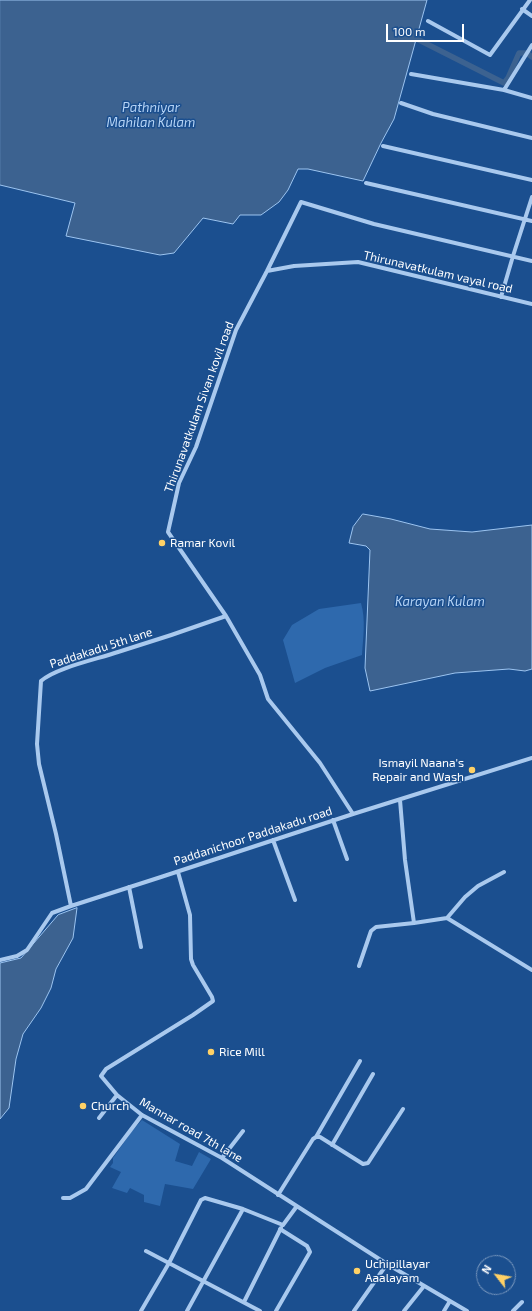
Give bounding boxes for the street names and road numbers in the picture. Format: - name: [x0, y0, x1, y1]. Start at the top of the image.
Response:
- street label: Thirunavatkulam vayal road: [362, 248, 514, 296]
- street label: Thirunavatkulam Sivan kovil road: [161, 319, 237, 495]
- street label: Paddakadu 5th lane: [48, 625, 154, 671]
- street label: Paddanichoor Paddakadu road: [172, 804, 334, 868]
- street label: Mannar road 7th lane: [137, 1095, 245, 1165]

